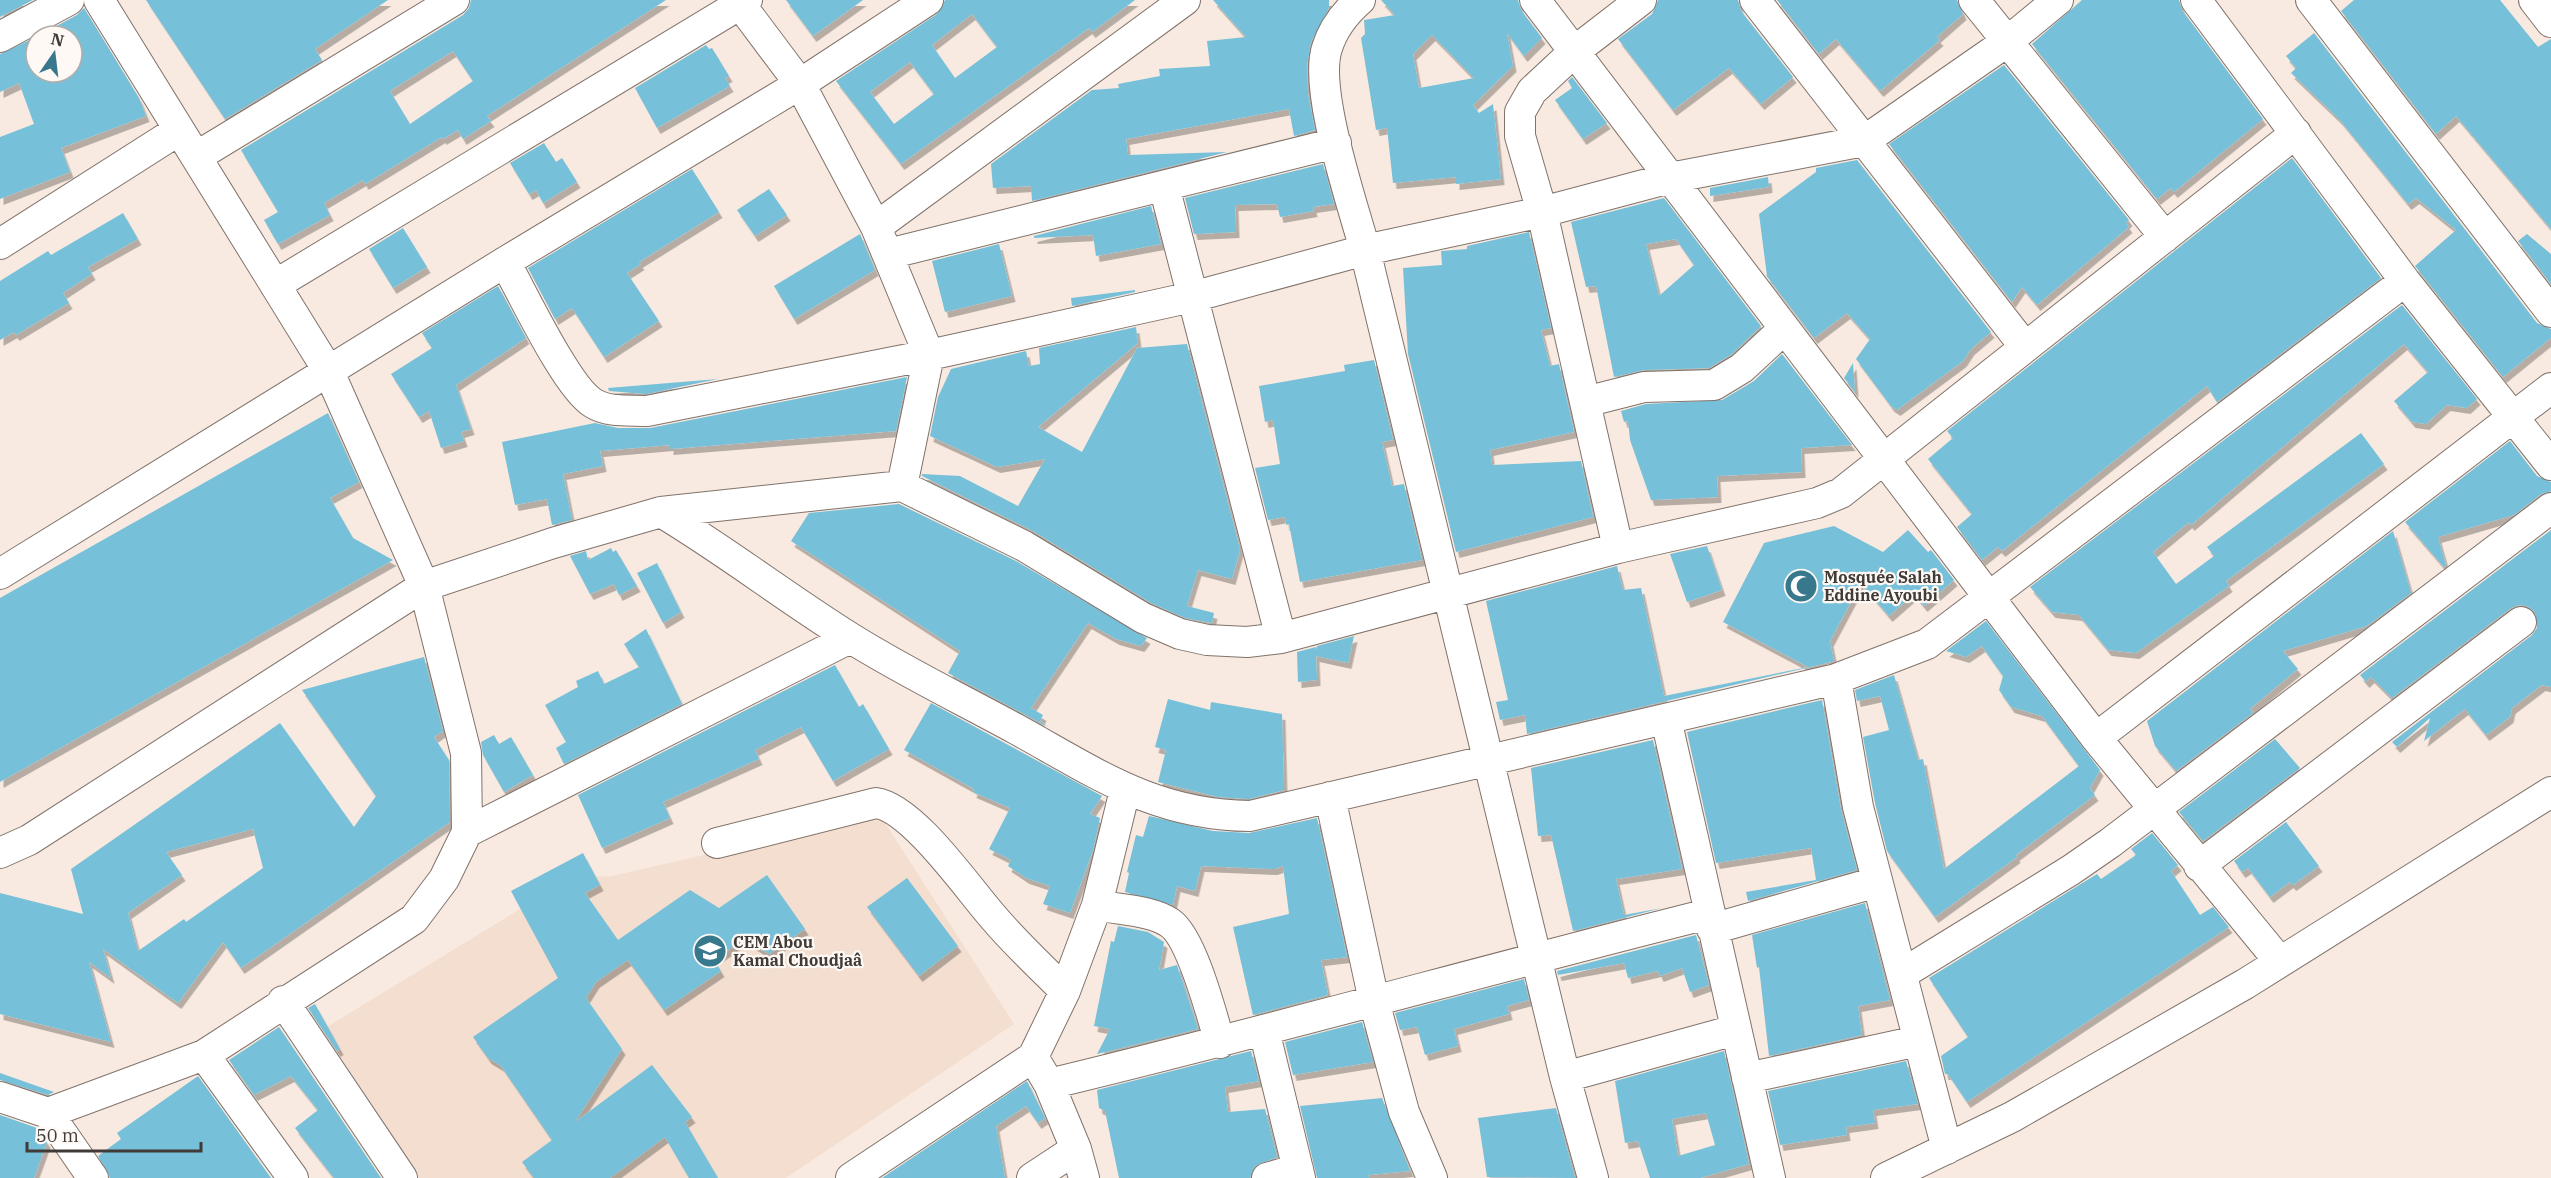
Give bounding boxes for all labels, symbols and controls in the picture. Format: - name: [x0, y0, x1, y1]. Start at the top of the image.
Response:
- north arrow: [24, 24, 84, 84]
- text: N: [49, 28, 66, 51]
- place label: Mosquée Salah Eddine Ayoubi: [1824, 567, 1942, 605]
- mosque icon: Mosquée Salah Eddine Ayoubi: [1783, 568, 1819, 604]
- place label: CEM Abou Kamal Choudjaâ: [733, 932, 862, 970]
- school or university icon: CEM Abou Kamal Choudjaâ: [692, 933, 728, 969]
- scale bar: [27, 1115, 201, 1153]
- text: 50 m: [36, 1124, 79, 1147]

